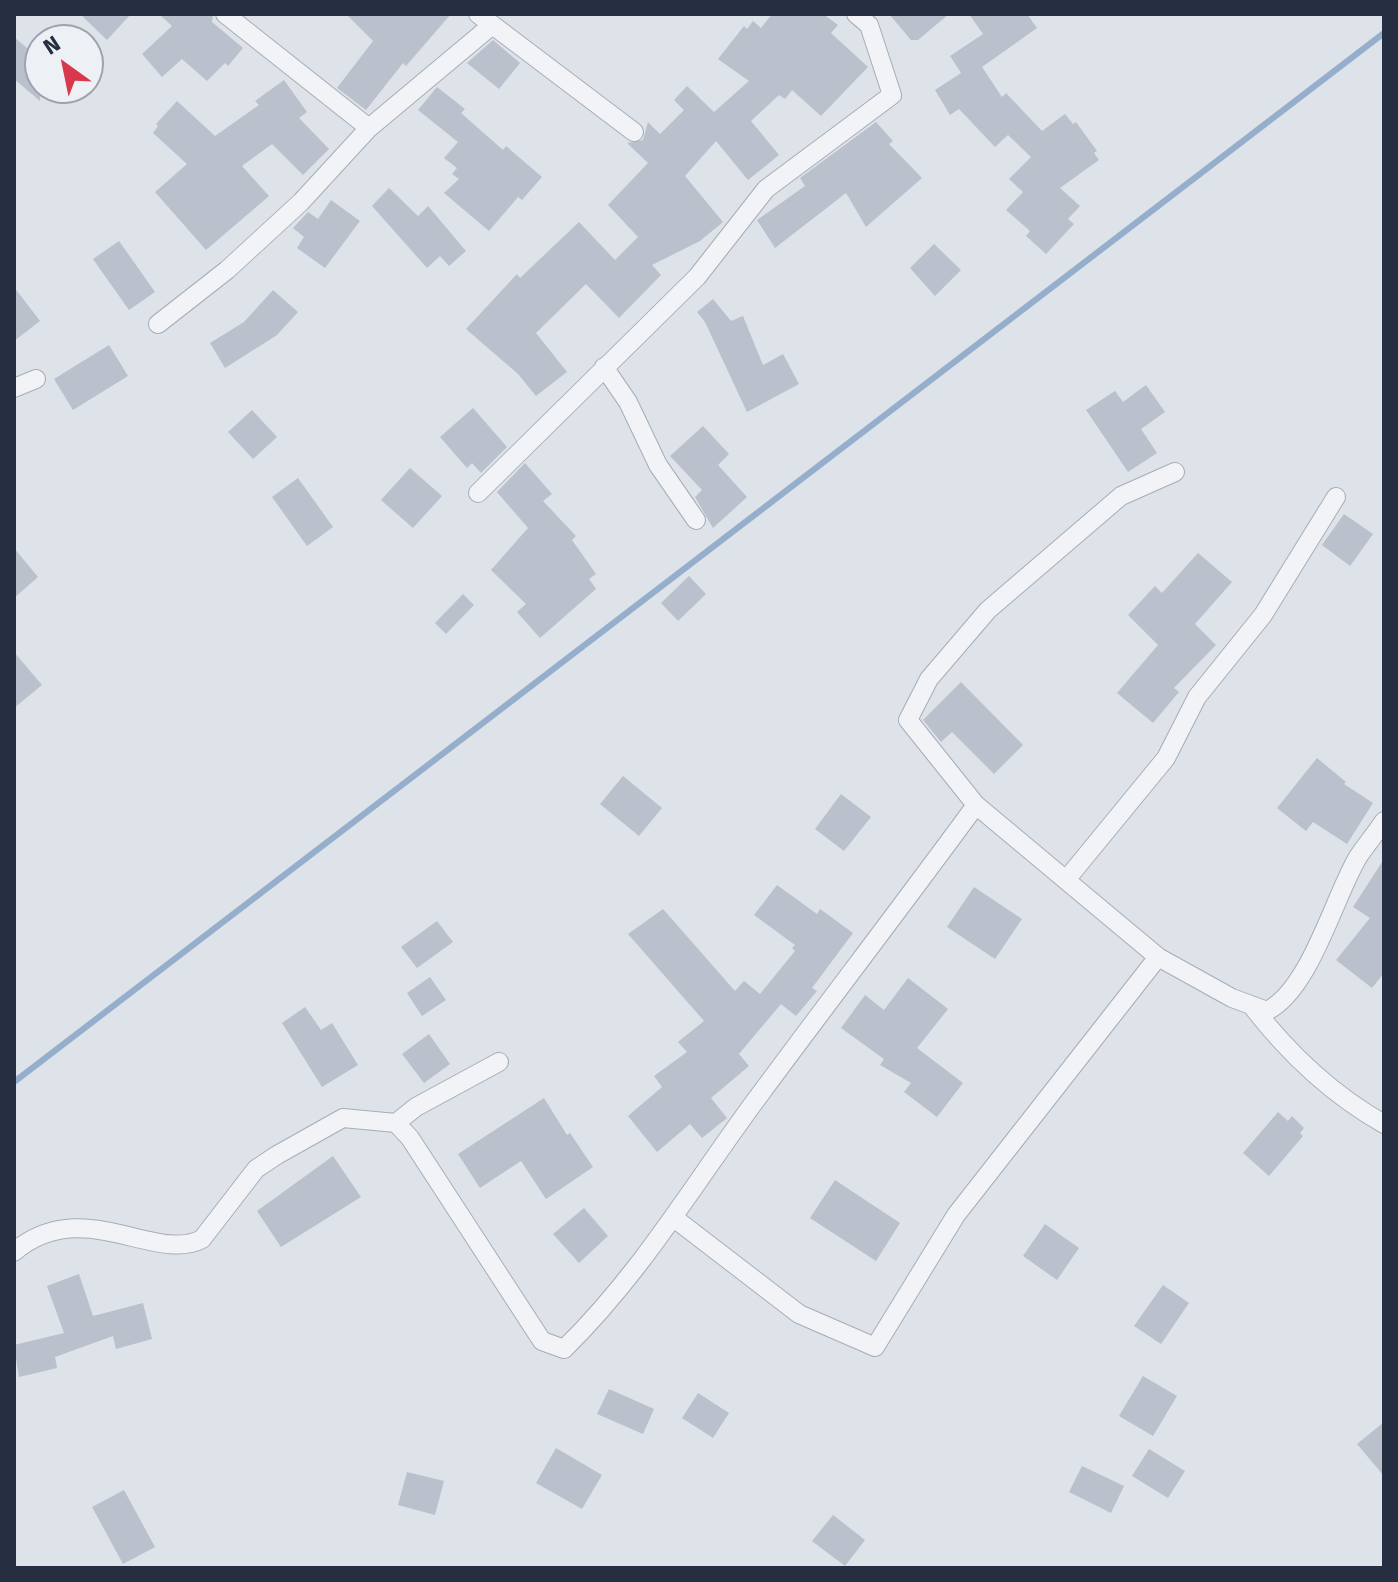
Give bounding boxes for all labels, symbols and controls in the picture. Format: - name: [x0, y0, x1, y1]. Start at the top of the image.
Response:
- north arrow: [24, 24, 104, 104]
- text: N: [38, 30, 65, 60]

